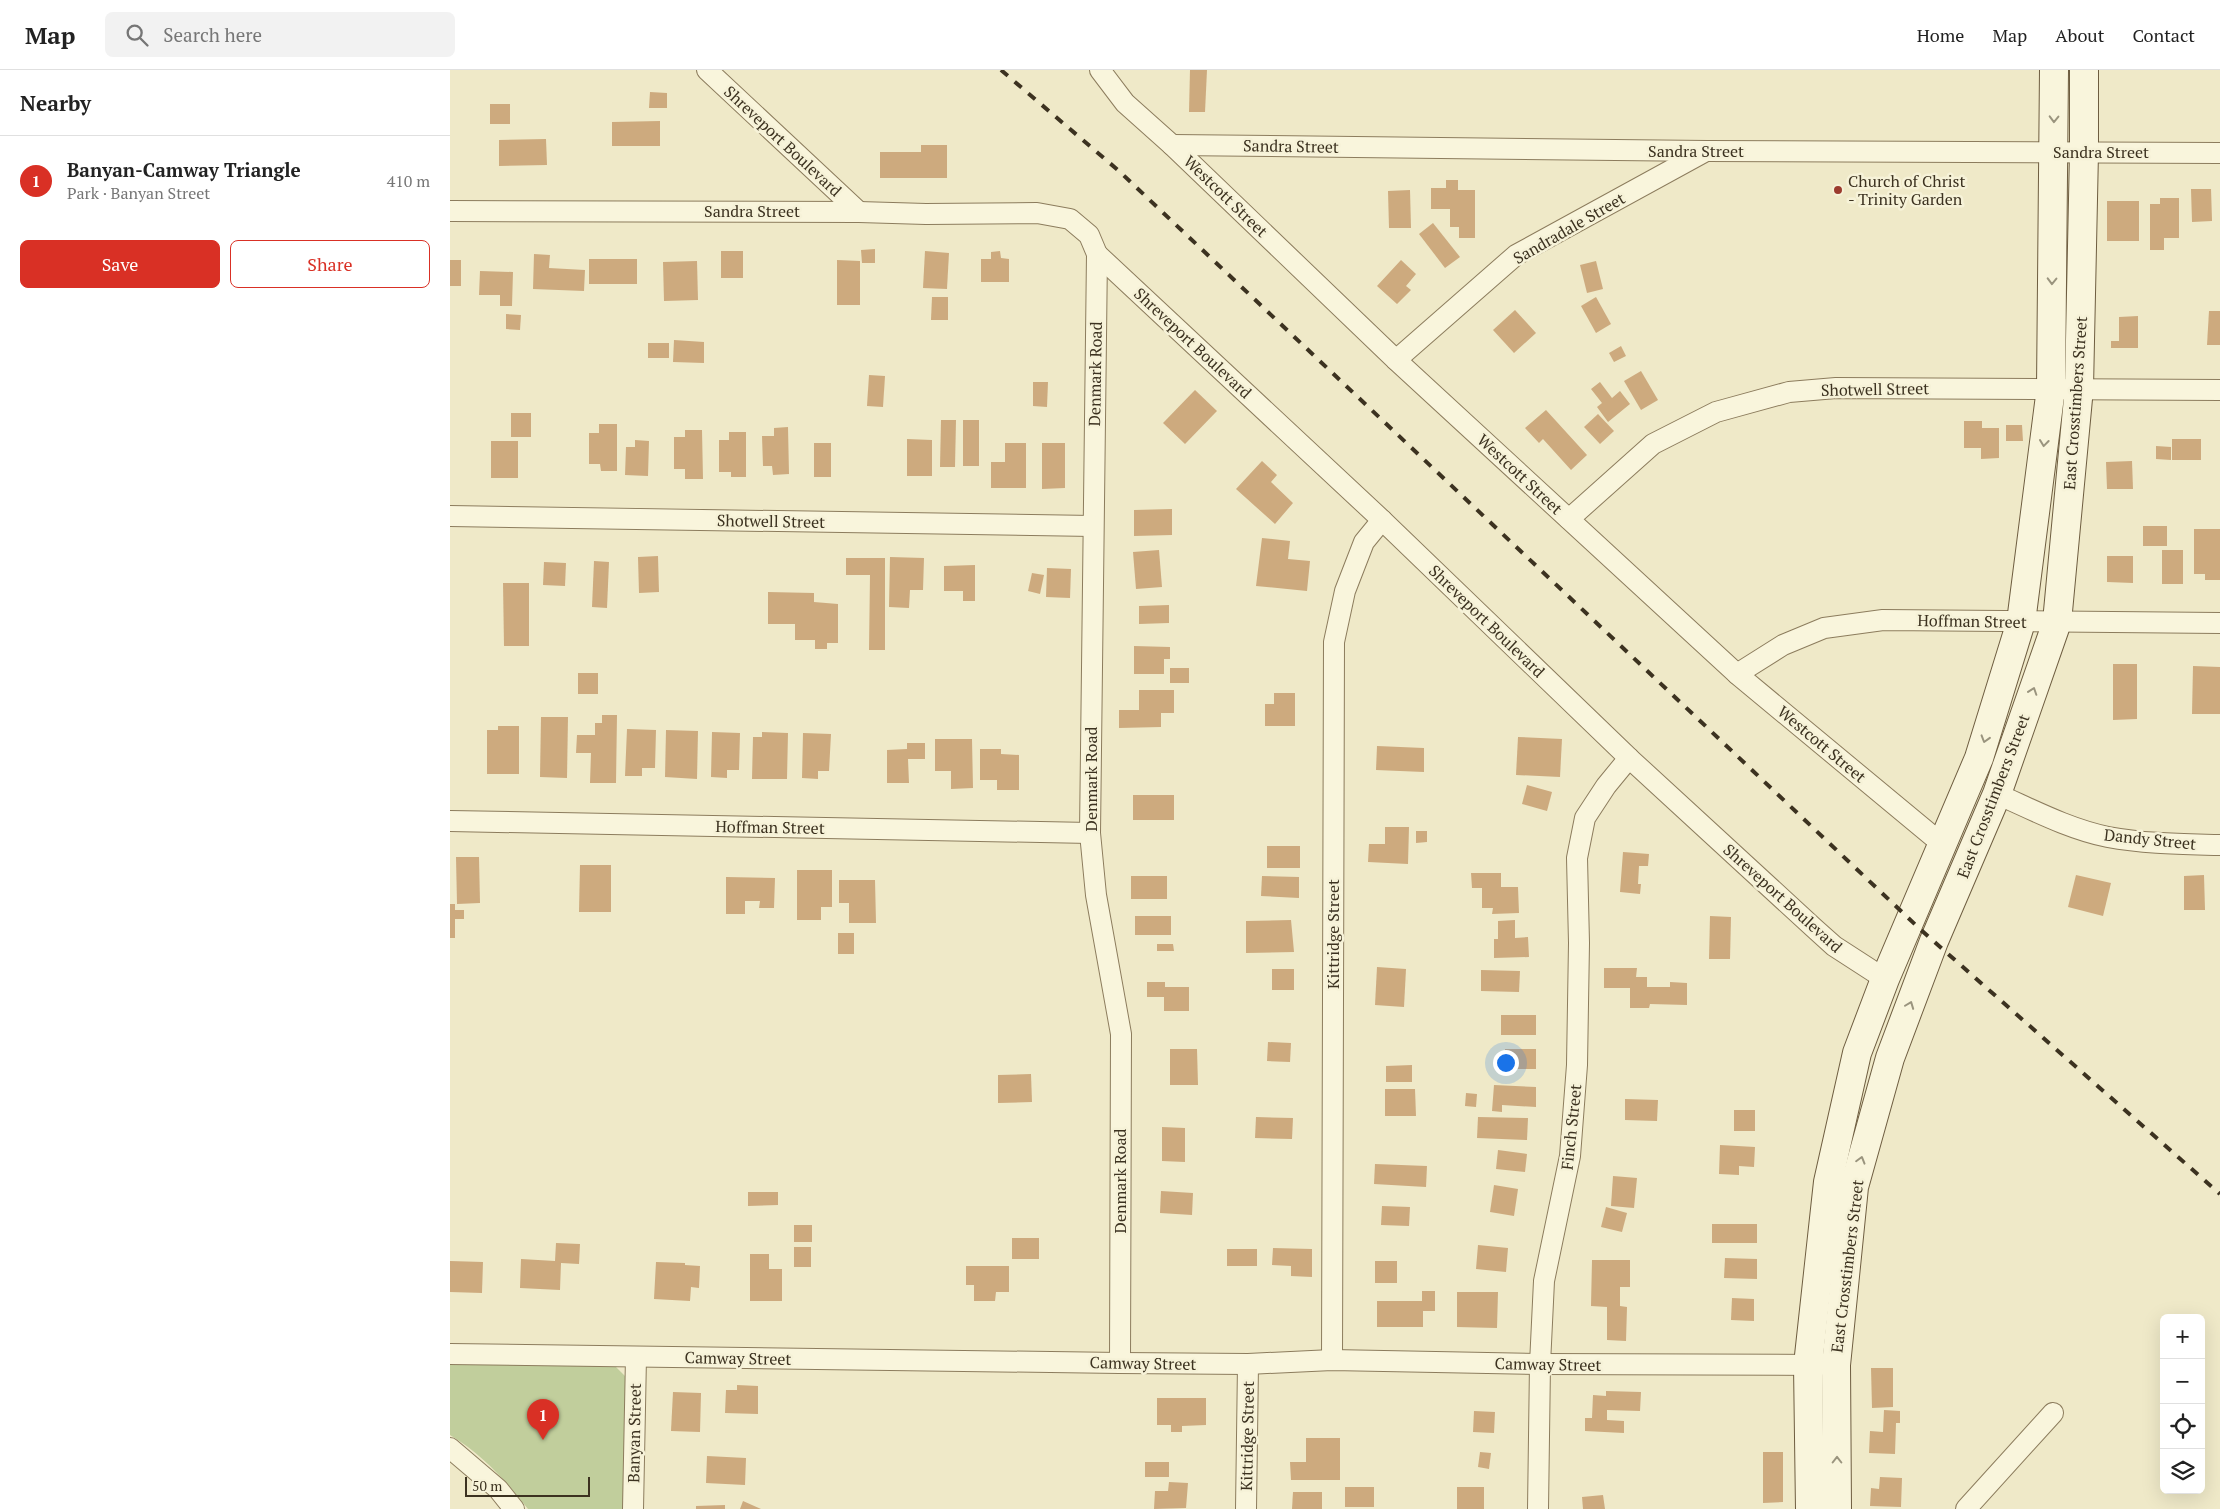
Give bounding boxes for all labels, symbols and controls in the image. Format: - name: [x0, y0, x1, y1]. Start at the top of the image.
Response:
- search box: [105, 12, 455, 57]
- text: Map: [25, 19, 75, 51]
- icon: search: [123, 21, 151, 49]
- text: Search here: [163, 22, 262, 47]
- text: Home: [1917, 23, 1964, 47]
- text: Map: [1992, 23, 2027, 47]
- text: About: [2055, 23, 2104, 47]
- text: Contact: [2132, 23, 2195, 47]
- street label: Shreveport Boulevard: [719, 81, 847, 201]
- text: Nearby: [20, 89, 91, 117]
- one-way arrow: [2048, 115, 2059, 123]
- street label: Sandra Street: [1243, 134, 1339, 158]
- street label: Sandra Street: [1648, 140, 1744, 162]
- street label: Sandra Street: [2053, 141, 2149, 163]
- street label: Westcott Street: [1179, 150, 1273, 242]
- text: Banyan-Camway Triangle: [67, 157, 301, 182]
- text: 1: [31, 170, 41, 192]
- text: 410 m: [387, 170, 430, 192]
- place label: Church of Christ - Trinity Garden: [1848, 170, 1966, 210]
- text: Park · Banyan Street: [67, 182, 210, 204]
- marker: Church of Christ - Trinity Garden: [1832, 184, 1844, 196]
- street label: Sandradale Street: [1509, 187, 1629, 269]
- street label: Sandra Street: [704, 200, 800, 222]
- button: Save: [20, 240, 220, 288]
- button: Share: [230, 240, 430, 288]
- one-way arrow: [2047, 278, 2057, 285]
- street label: Shreveport Boulevard: [1129, 283, 1257, 403]
- street label: East Crosstimbers Street: [2058, 315, 2092, 491]
- street label: Denmark Road: [1083, 321, 1107, 427]
- street label: Shotwell Street: [1821, 377, 1929, 401]
- street label: Westcott Street: [1473, 429, 1567, 519]
- one-way arrow: [2039, 440, 2050, 448]
- street label: Shotwell Street: [717, 509, 825, 533]
- street label: Shreveport Boulevard: [1424, 560, 1550, 682]
- street label: Hoffman Street: [1917, 609, 2027, 633]
- one-way arrow: [2027, 687, 2037, 695]
- street label: Westcott Street: [1773, 701, 1871, 788]
- street label: East Crosstimbers Street: [1952, 711, 2035, 881]
- street label: Denmark Road: [1080, 727, 1102, 831]
- one-way arrow: [1980, 734, 1990, 743]
- street label: Hoffman Street: [715, 815, 825, 839]
- street label: Dandy Street: [2103, 823, 2197, 855]
- street label: Shreveport Boulevard: [1719, 839, 1847, 958]
- street label: Kittridge Street: [1322, 879, 1344, 989]
- one-way arrow: [1904, 1001, 1914, 1009]
- your location: [1493, 1050, 1519, 1076]
- street label: Finch Street: [1556, 1083, 1586, 1171]
- street label: Denmark Road: [1109, 1129, 1131, 1233]
- one-way arrow: [1856, 1156, 1866, 1164]
- street label: East Crosstimbers Street: [1825, 1178, 1869, 1354]
- map controls: [2160, 1314, 2205, 1494]
- button: +: [2160, 1314, 2205, 1359]
- street label: Camway Street: [685, 1346, 792, 1370]
- street label: Camway Street: [1090, 1351, 1197, 1375]
- street label: Camway Street: [1495, 1352, 1602, 1376]
- button: −: [2160, 1359, 2205, 1404]
- street label: Kittridge Street: [1235, 1381, 1259, 1491]
- street label: Banyan Street: [622, 1383, 646, 1483]
- pin: 1: [527, 1399, 559, 1440]
- button: locate: [2160, 1404, 2205, 1449]
- button: layers: [2160, 1449, 2205, 1494]
- one-way arrow: [1832, 1456, 1842, 1464]
- scale bar: [465, 1474, 590, 1497]
- text: 50 m: [472, 1476, 502, 1495]

